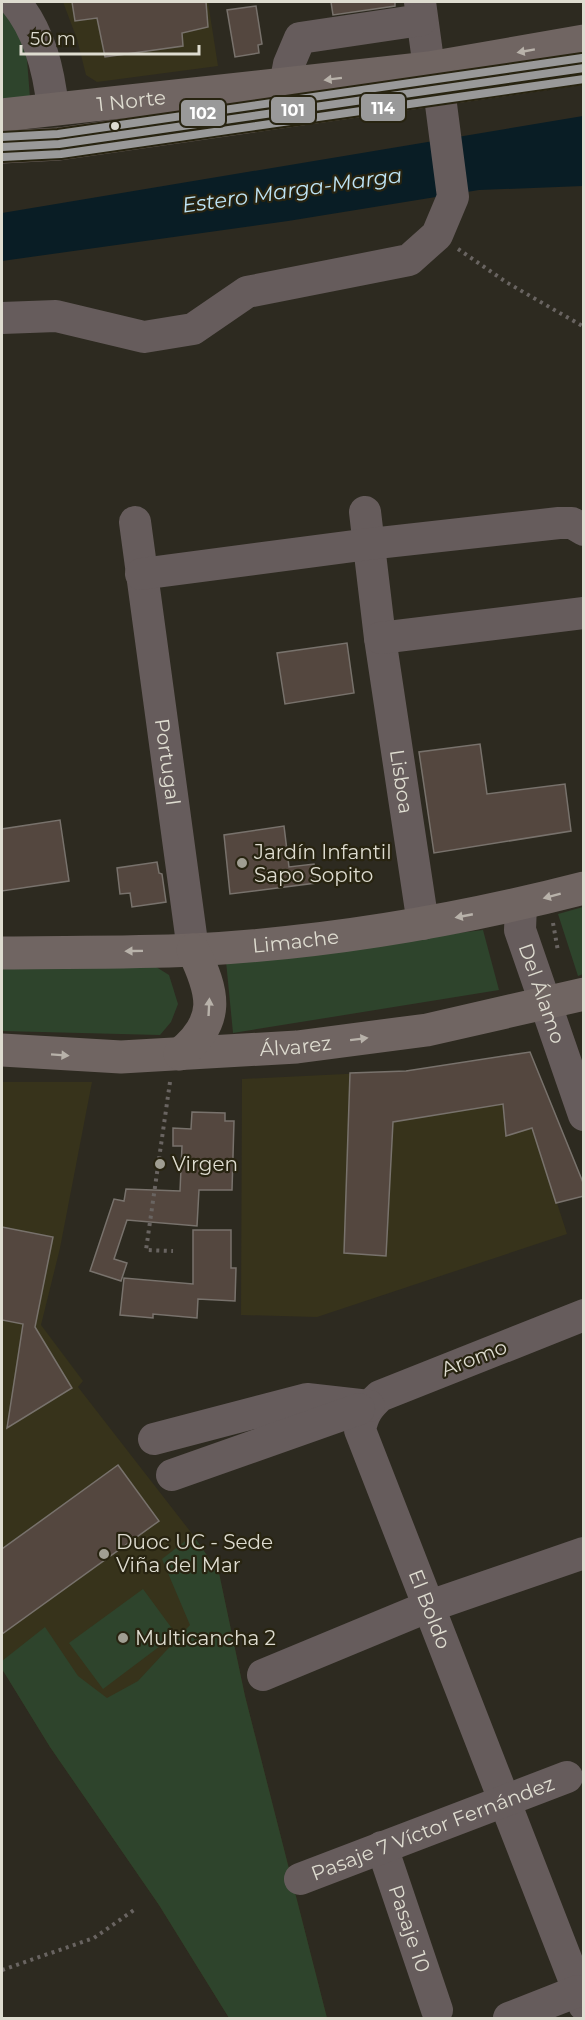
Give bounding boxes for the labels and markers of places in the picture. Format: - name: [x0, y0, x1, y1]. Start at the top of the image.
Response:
- unlabelled marker: [109, 120, 121, 132]
- place label: Jardín Infantil Sapo Sopito: [253, 840, 392, 887]
- marker: Jardín Infantil Sapo Sopito: [235, 856, 249, 870]
- place label: Virgen: [172, 1152, 238, 1176]
- marker: Virgen: [153, 1157, 167, 1171]
- place label: Duoc UC - Sede Viña del Mar: [116, 1530, 273, 1577]
- marker: Duoc UC - Sede Viña del Mar: [97, 1547, 111, 1561]
- place label: Multicancha 2: [135, 1626, 276, 1650]
- marker: Multicancha 2: [116, 1631, 130, 1645]

